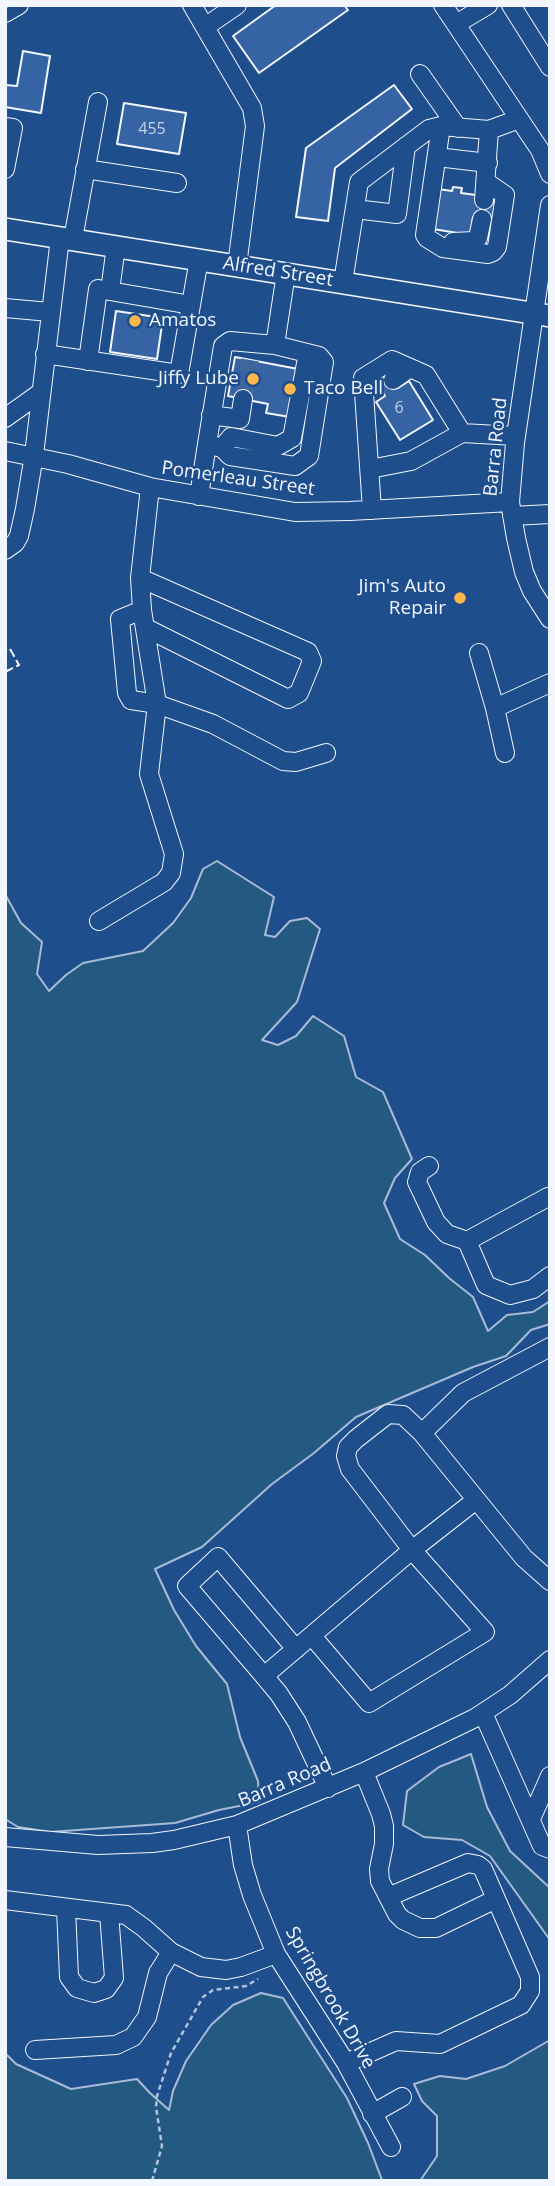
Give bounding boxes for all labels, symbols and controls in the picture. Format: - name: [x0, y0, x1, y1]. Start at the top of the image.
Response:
- house number: 455: [138, 119, 166, 139]
- street label: Alfred Street: [221, 252, 335, 292]
- place label: Amatos: [149, 310, 216, 332]
- marker: Amatos: [127, 313, 143, 329]
- place label: Jiffy Lube: [158, 368, 239, 390]
- marker: Jiffy Lube: [245, 371, 261, 387]
- place label: Taco Bell: [304, 378, 383, 400]
- marker: Taco Bell: [282, 381, 298, 397]
- street label: Barra Road: [479, 396, 513, 498]
- house number: 6: [394, 398, 404, 418]
- street label: Pomerleau Street: [160, 457, 316, 501]
- place label: Jim's Auto Repair: [358, 576, 446, 620]
- marker: Jim's Auto Repair: [452, 590, 468, 606]
- street label: Barra Road: [235, 1753, 335, 1813]
- street label: Springbrook Drive: [280, 1923, 380, 2073]

